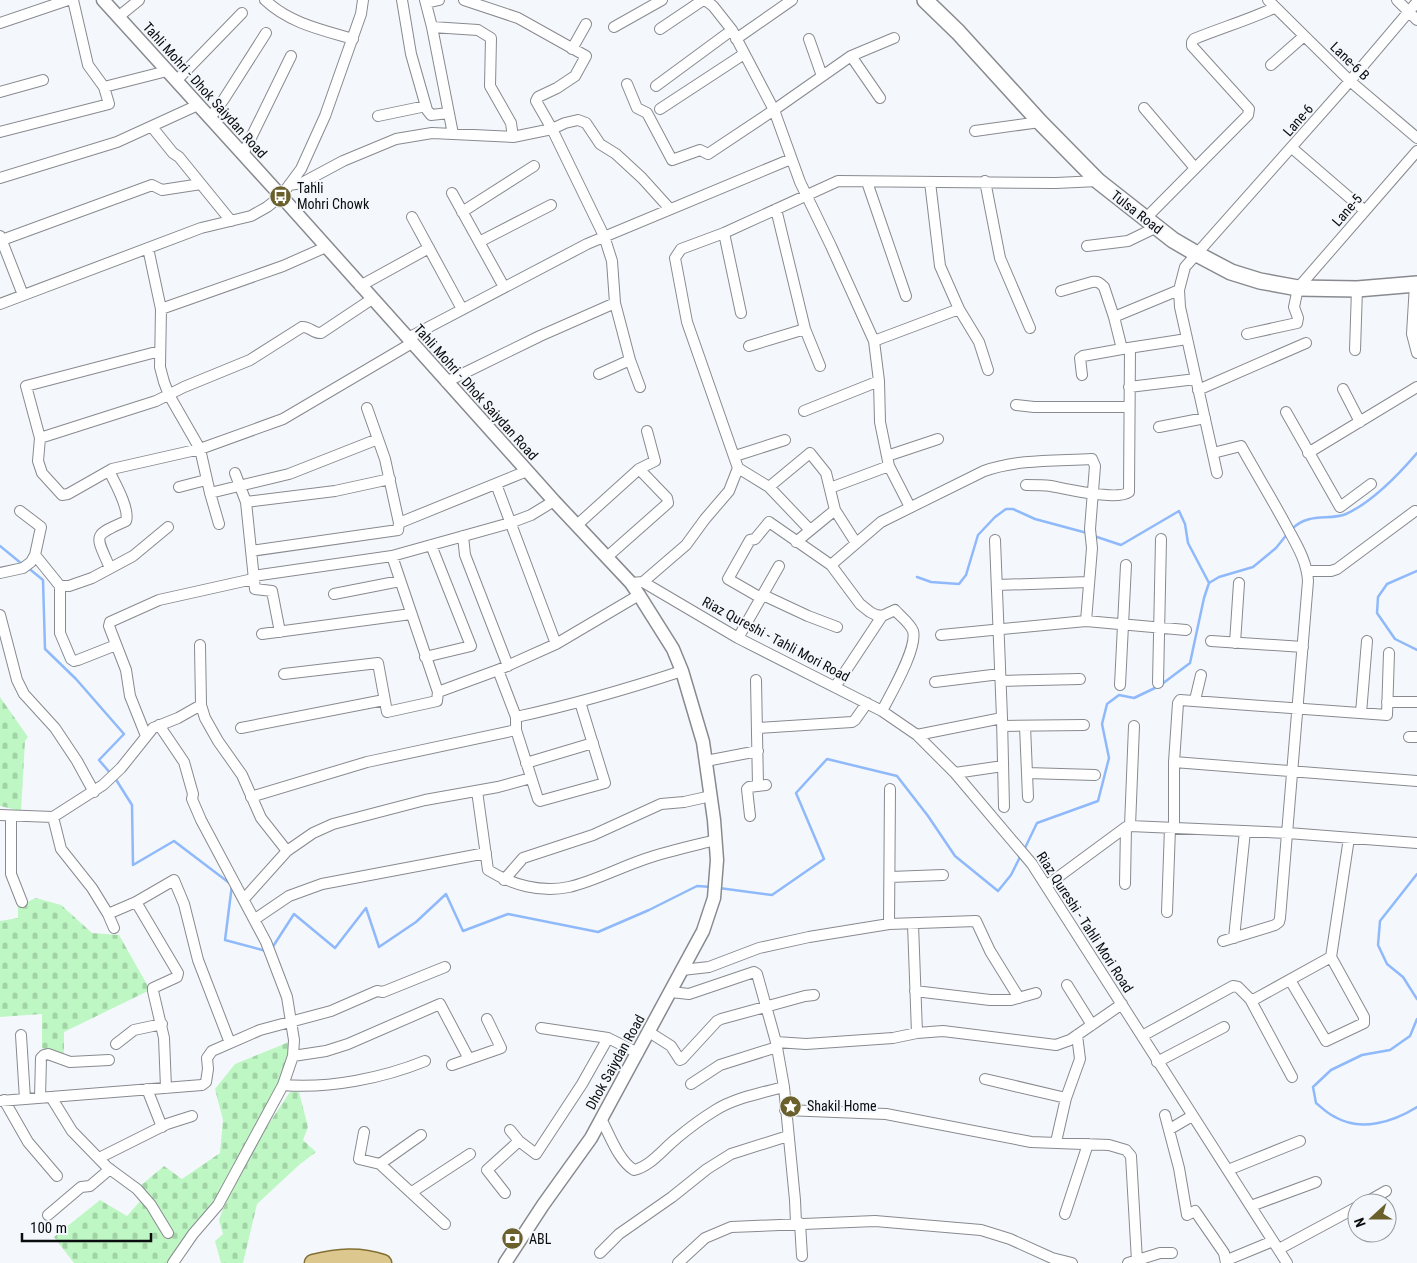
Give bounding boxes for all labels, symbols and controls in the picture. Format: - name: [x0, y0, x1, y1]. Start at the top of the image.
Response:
- street label: Tahli Mohri - Dhok Saiydan Road: [140, 19, 270, 161]
- street label: Lane-6 B: [1327, 39, 1373, 83]
- street label: Lane-6: [1280, 101, 1316, 139]
- place label: Tahli Mohri Chowk: [297, 180, 370, 212]
- bus stop icon: Tahli Mohri Chowk: [269, 184, 293, 208]
- street label: Tulsa Road: [1108, 187, 1166, 237]
- street label: Lane-5: [1329, 191, 1365, 229]
- street label: Tahli Mohri - Dhok Saiydan Road: [411, 321, 541, 463]
- street label: Riaz Qureshi - Tahli Mori Road: [700, 593, 852, 685]
- street label: Riaz Qureshi - Tahli Mori Road: [1033, 849, 1137, 995]
- street label: Dhok Saiydan Road: [582, 1012, 648, 1112]
- place icon: Shakil Home: [779, 1094, 803, 1118]
- place label: Shakil Home: [807, 1098, 877, 1114]
- north arrow: [1347, 1193, 1397, 1243]
- scale bar: [22, 1210, 151, 1242]
- text: N: [1351, 1216, 1369, 1230]
- text: 100 m: [30, 1219, 67, 1237]
- bank icon: ABL: [501, 1227, 525, 1251]
- place label: ABL: [529, 1231, 552, 1247]

